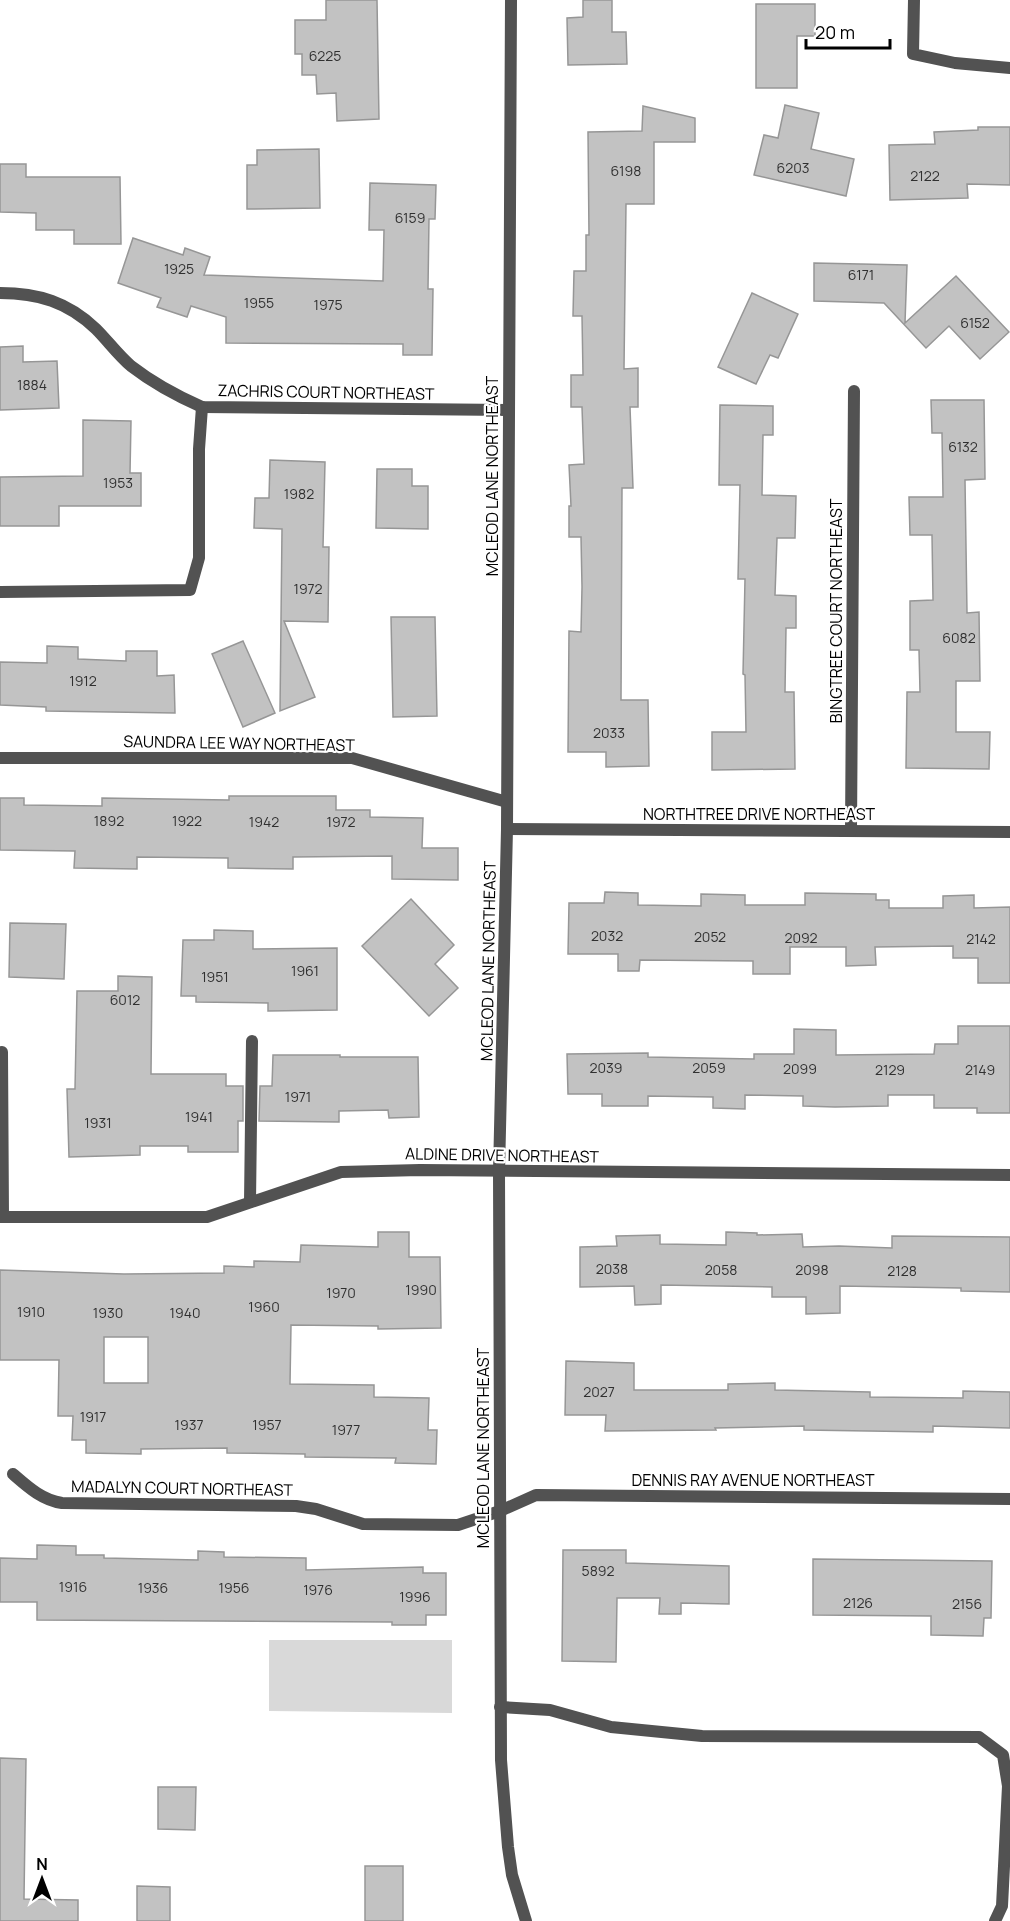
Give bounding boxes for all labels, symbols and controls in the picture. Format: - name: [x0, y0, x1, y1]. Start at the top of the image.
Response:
- scale bar: [806, 12, 890, 50]
- text: 20 m: [815, 20, 855, 44]
- house number: 6225: [309, 46, 341, 65]
- house number: 6203: [777, 158, 809, 177]
- house number: 6198: [611, 161, 641, 180]
- house number: 2122: [910, 166, 940, 185]
- house number: 6159: [395, 208, 425, 227]
- house number: 1925: [164, 259, 194, 278]
- house number: 6171: [848, 265, 874, 284]
- house number: 1955: [244, 293, 274, 312]
- house number: 1975: [313, 295, 343, 314]
- house number: 6152: [960, 313, 990, 332]
- house number: 1884: [17, 375, 47, 394]
- street label: MCLEOD LANE NORTHEAST: [481, 375, 503, 576]
- street label: ZACHRIS COURT NORTHEAST: [217, 379, 435, 405]
- house number: 6132: [948, 437, 978, 456]
- house number: 1953: [103, 473, 133, 492]
- house number: 1982: [284, 484, 314, 503]
- street label: BINGTREE COURT NORTHEAST: [825, 498, 847, 723]
- house number: 1972: [294, 579, 323, 598]
- house number: 6082: [942, 628, 976, 647]
- house number: 1912: [69, 671, 97, 690]
- house number: 2033: [593, 723, 625, 742]
- street label: SAUNDRA LEE WAY NORTHEAST: [123, 730, 355, 756]
- street label: NORTHTREE DRIVE NORTHEAST: [643, 803, 876, 825]
- house number: 1892: [94, 811, 124, 830]
- house number: 1922: [172, 811, 202, 830]
- house number: 1942: [249, 812, 279, 831]
- house number: 1972: [327, 812, 356, 831]
- street label: MCLEOD LANE NORTHEAST: [475, 860, 501, 1061]
- house number: 2032: [591, 926, 623, 945]
- house number: 2052: [694, 927, 726, 946]
- house number: 2092: [784, 928, 818, 947]
- house number: 2142: [966, 929, 996, 948]
- house number: 1961: [291, 961, 319, 980]
- house number: 1951: [201, 967, 229, 986]
- house number: 6012: [110, 990, 140, 1009]
- house number: 2039: [590, 1058, 622, 1077]
- house number: 2059: [692, 1058, 726, 1077]
- house number: 2099: [783, 1059, 817, 1078]
- house number: 2129: [875, 1060, 905, 1079]
- house number: 2149: [965, 1060, 995, 1079]
- house number: 1971: [285, 1087, 311, 1106]
- house number: 1941: [185, 1107, 213, 1126]
- house number: 1931: [84, 1113, 112, 1132]
- street label: ALDINE DRIVE NORTHEAST: [405, 1142, 600, 1168]
- house number: 2038: [596, 1259, 628, 1278]
- house number: 2058: [705, 1260, 737, 1279]
- house number: 2098: [795, 1260, 829, 1279]
- house number: 2128: [887, 1261, 917, 1280]
- house number: 1990: [405, 1280, 437, 1299]
- house number: 1970: [326, 1283, 356, 1302]
- house number: 1960: [248, 1297, 280, 1316]
- house number: 1910: [17, 1302, 45, 1321]
- house number: 1930: [93, 1303, 123, 1322]
- house number: 1940: [170, 1303, 200, 1322]
- street label: MCLEOD LANE NORTHEAST: [472, 1347, 494, 1548]
- house number: 2027: [583, 1382, 615, 1401]
- house number: 1917: [80, 1407, 106, 1426]
- house number: 1937: [175, 1415, 203, 1434]
- house number: 1957: [252, 1415, 282, 1434]
- house number: 1977: [332, 1420, 360, 1439]
- street label: DENNIS RAY AVENUE NORTHEAST: [631, 1469, 875, 1491]
- street label: MADALYN COURT NORTHEAST: [71, 1475, 294, 1501]
- house number: 5892: [582, 1561, 614, 1580]
- house number: 1916: [59, 1577, 87, 1596]
- house number: 1936: [138, 1578, 168, 1597]
- house number: 1956: [219, 1578, 249, 1597]
- house number: 1976: [303, 1580, 333, 1599]
- house number: 1996: [399, 1587, 431, 1606]
- house number: 2126: [843, 1593, 873, 1612]
- house number: 2156: [952, 1594, 982, 1613]
- north arrow: [12, 1849, 72, 1909]
- text: N: [36, 1853, 48, 1875]

